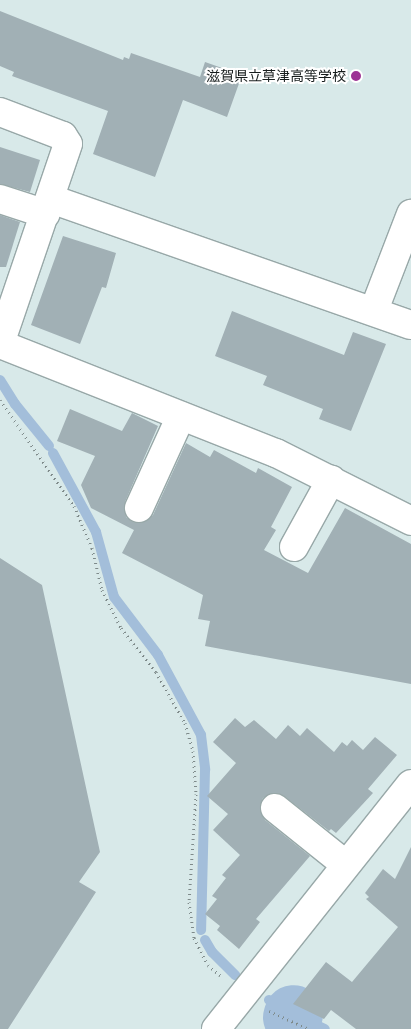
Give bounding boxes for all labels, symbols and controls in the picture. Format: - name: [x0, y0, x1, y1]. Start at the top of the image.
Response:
- place label: 滋賀県立草津高等学校: [206, 68, 346, 84]
- marker: 滋賀県立草津高等学校: [350, 70, 362, 82]

